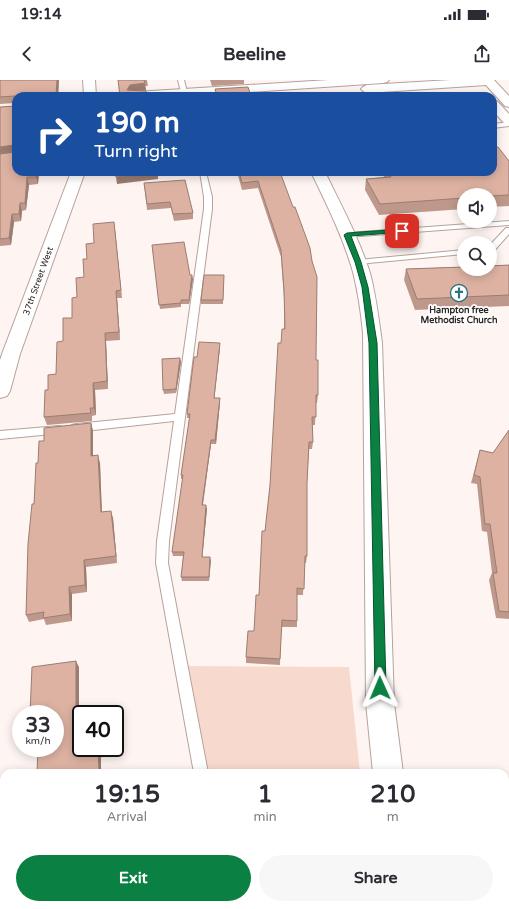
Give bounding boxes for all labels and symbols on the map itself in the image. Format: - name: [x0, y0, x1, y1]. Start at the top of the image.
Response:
- pin: [385, 214, 419, 248]
- street label: 37th Street West: [21, 245, 56, 317]
- church icon: Hampton free Methodist Church: [449, 283, 469, 303]
- place label: Hampton free Methodist Church: [421, 305, 497, 326]
- position arrow: [359, 667, 401, 709]
- speed limit sign: 40: [72, 705, 124, 757]

